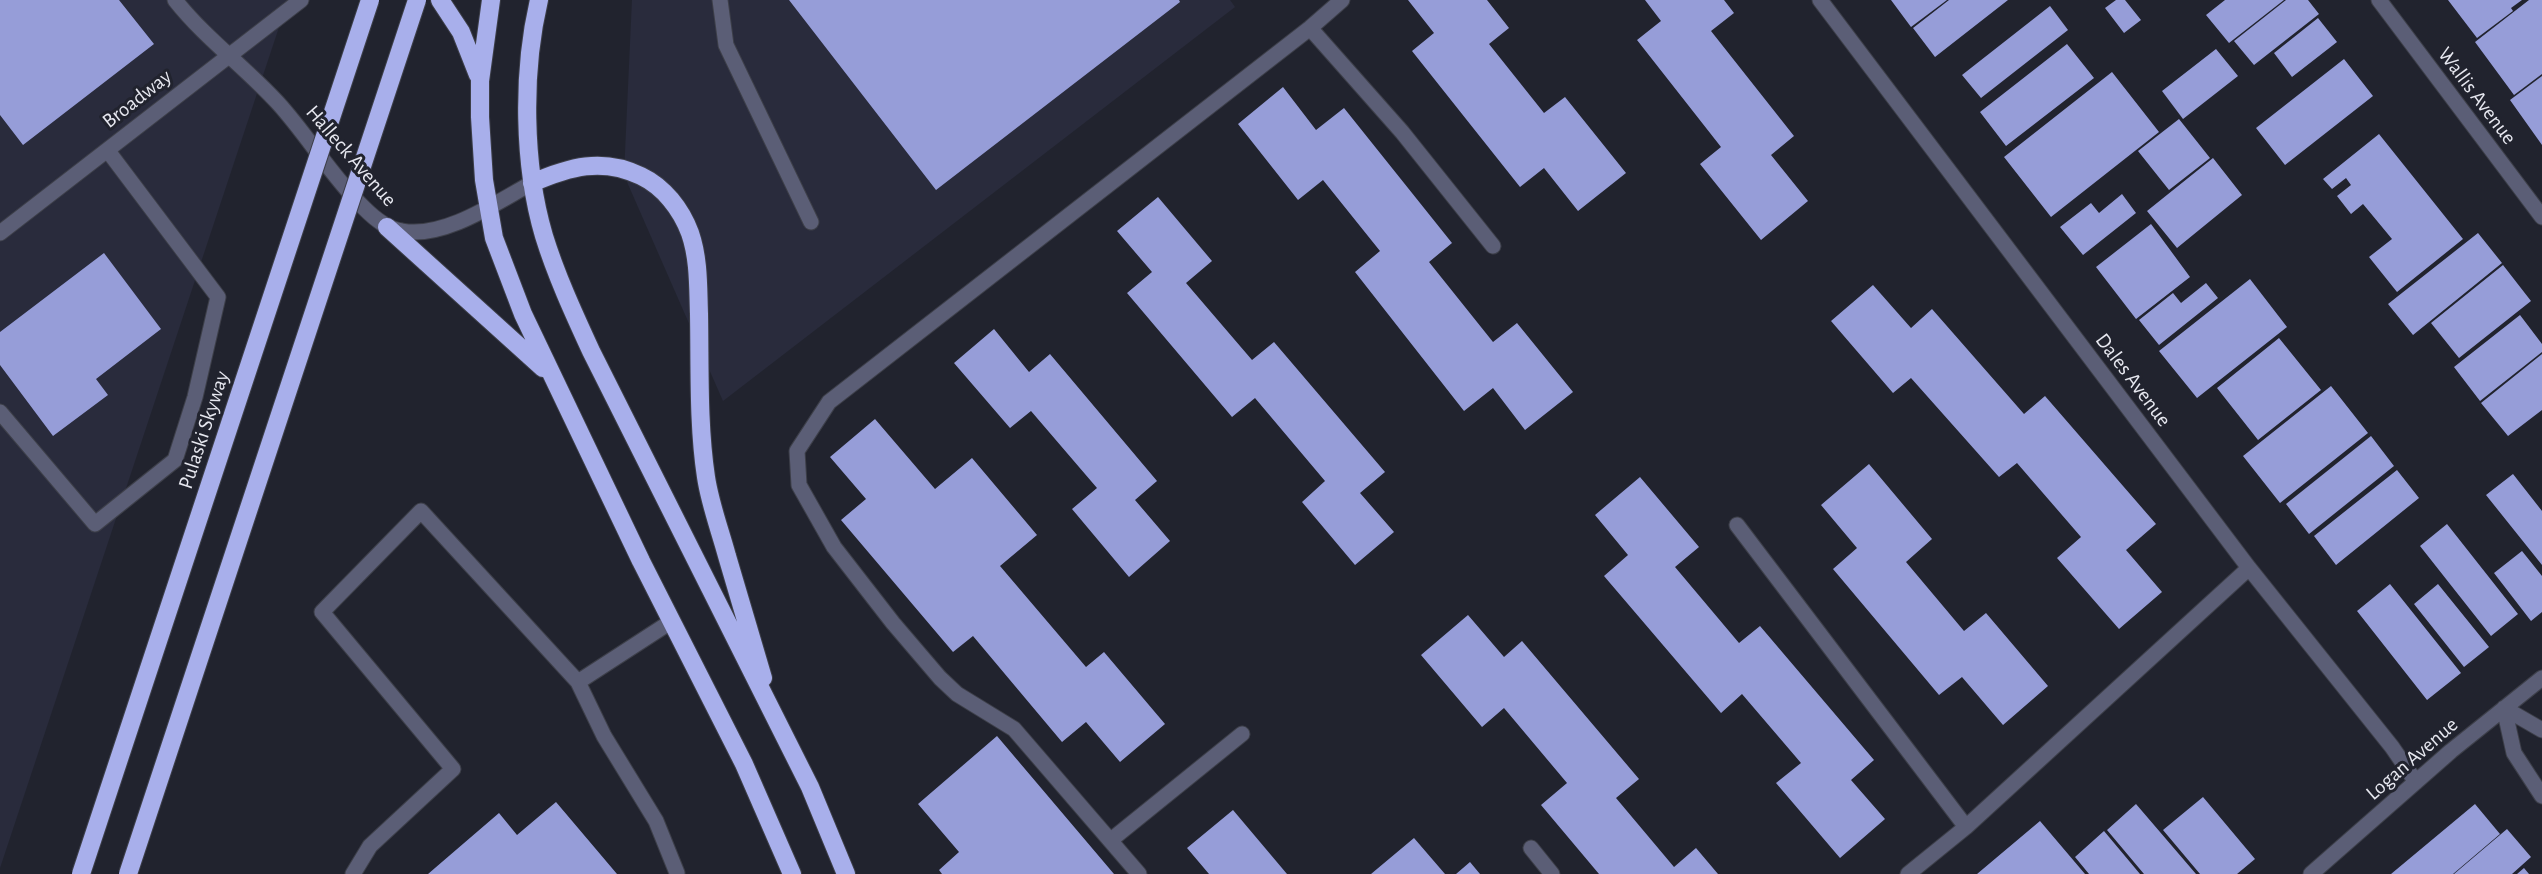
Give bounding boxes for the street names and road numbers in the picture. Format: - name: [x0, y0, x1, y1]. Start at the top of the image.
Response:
- street label: Wallis Avenue: [2432, 42, 2522, 150]
- street label: Broadway: [97, 64, 177, 134]
- street label: Halleck Avenue: [300, 100, 402, 212]
- street label: Dales Avenue: [2090, 328, 2176, 432]
- street label: Pulaski Skyway: [173, 368, 235, 492]
- street label: Logan Avenue: [2361, 712, 2463, 806]

